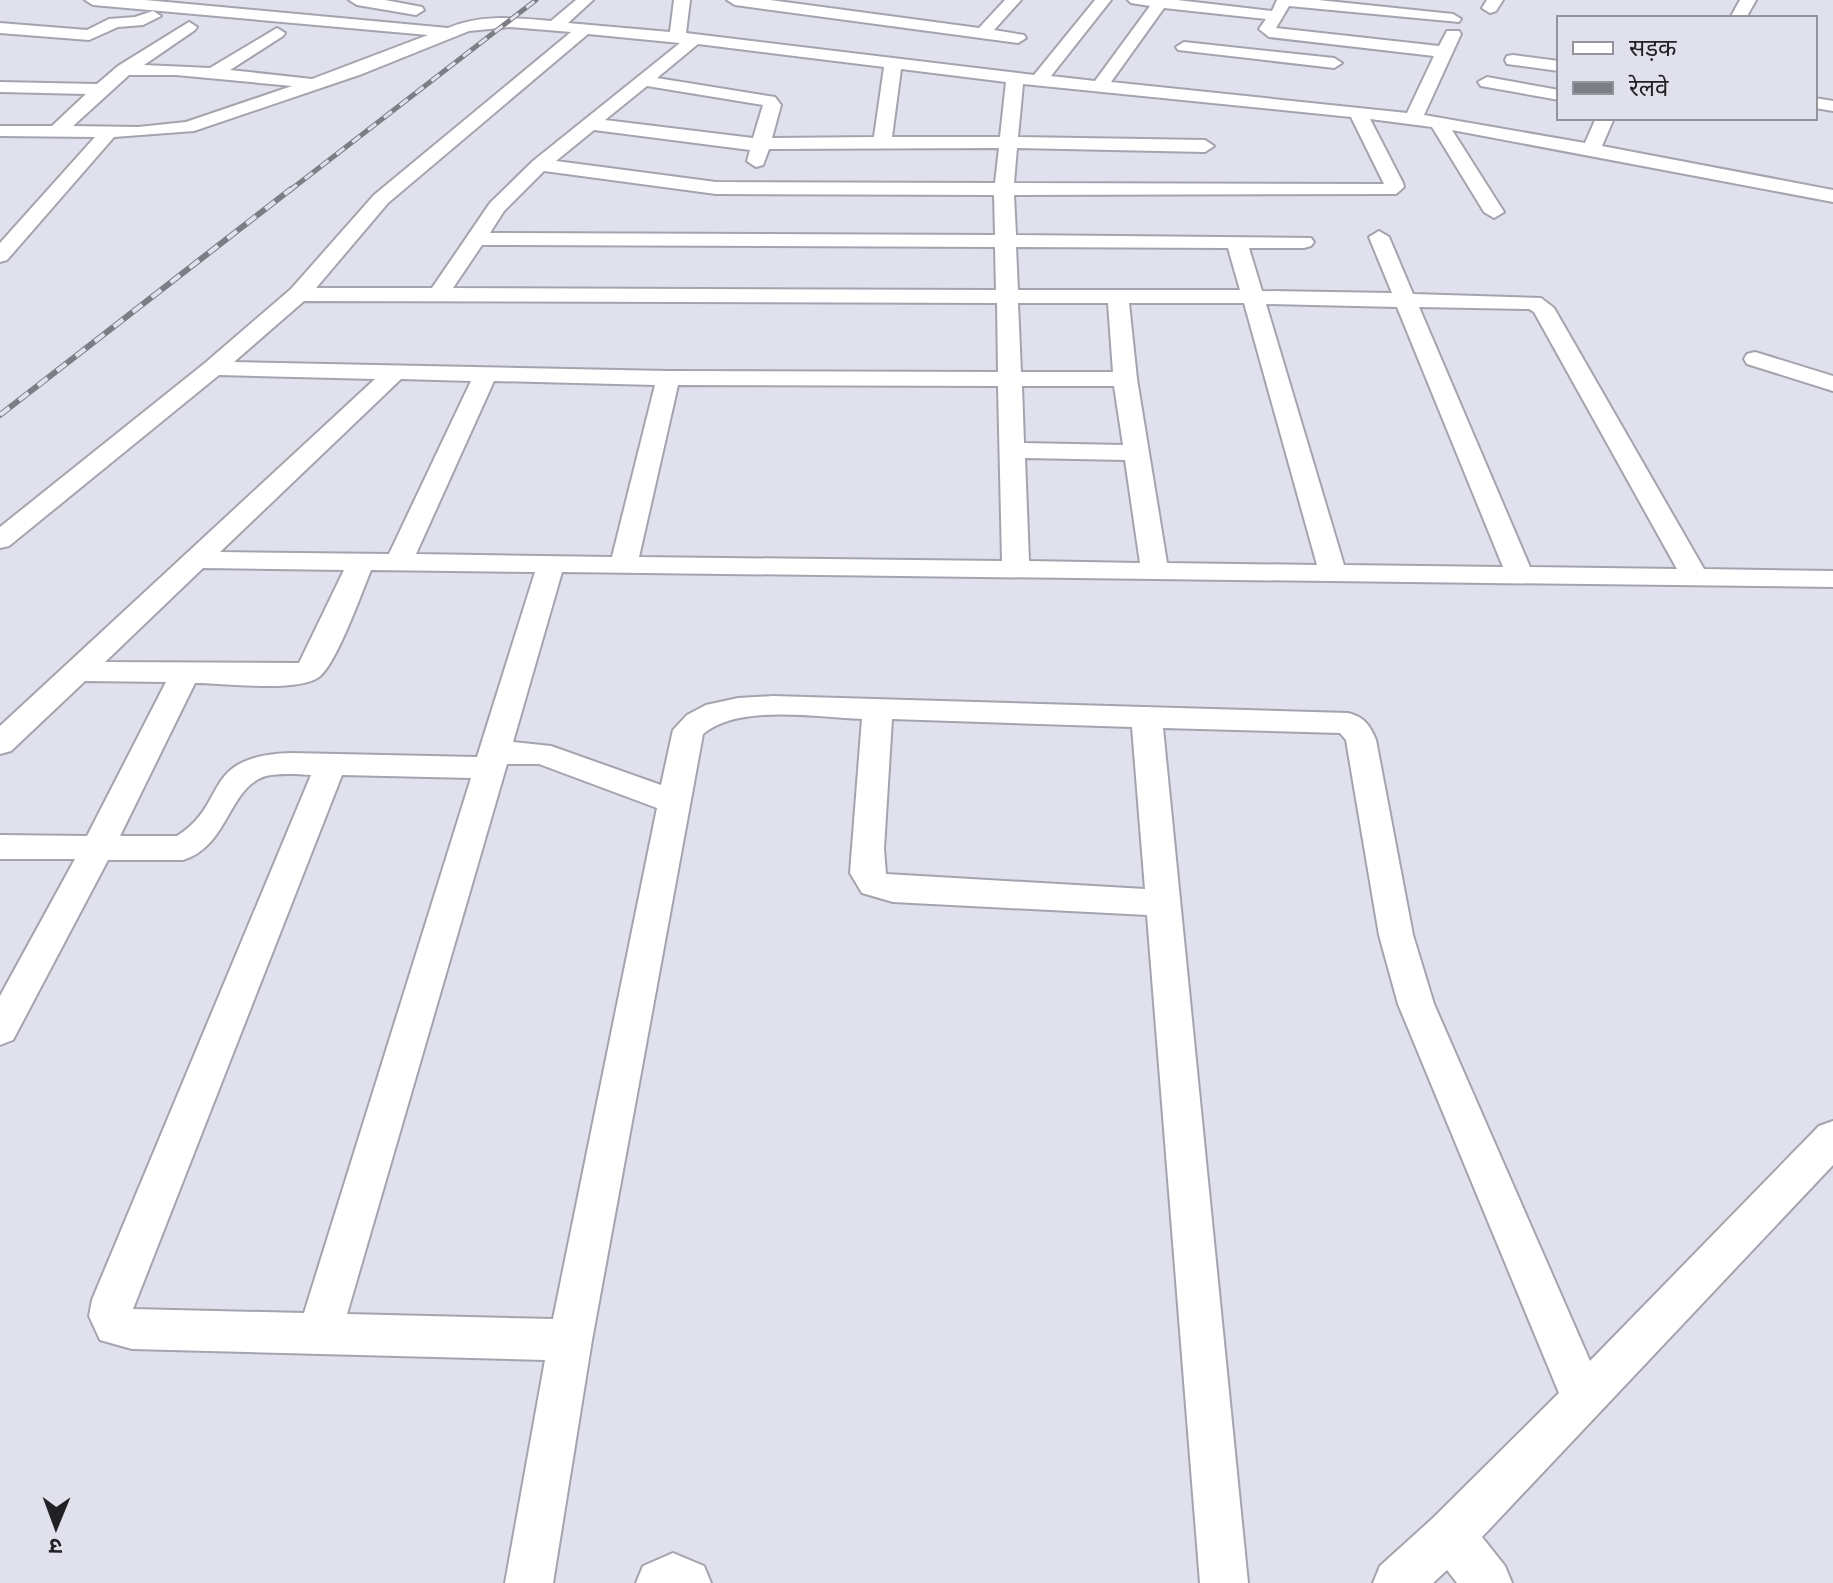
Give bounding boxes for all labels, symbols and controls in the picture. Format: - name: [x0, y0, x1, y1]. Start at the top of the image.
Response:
- legend: [1557, 16, 1817, 120]
- text: सड़क: [1629, 34, 1677, 61]
- text: रेलवे: [1628, 74, 1669, 101]
- north arrow: [16, 1487, 96, 1567]
- text: उ: [48, 1535, 62, 1560]

